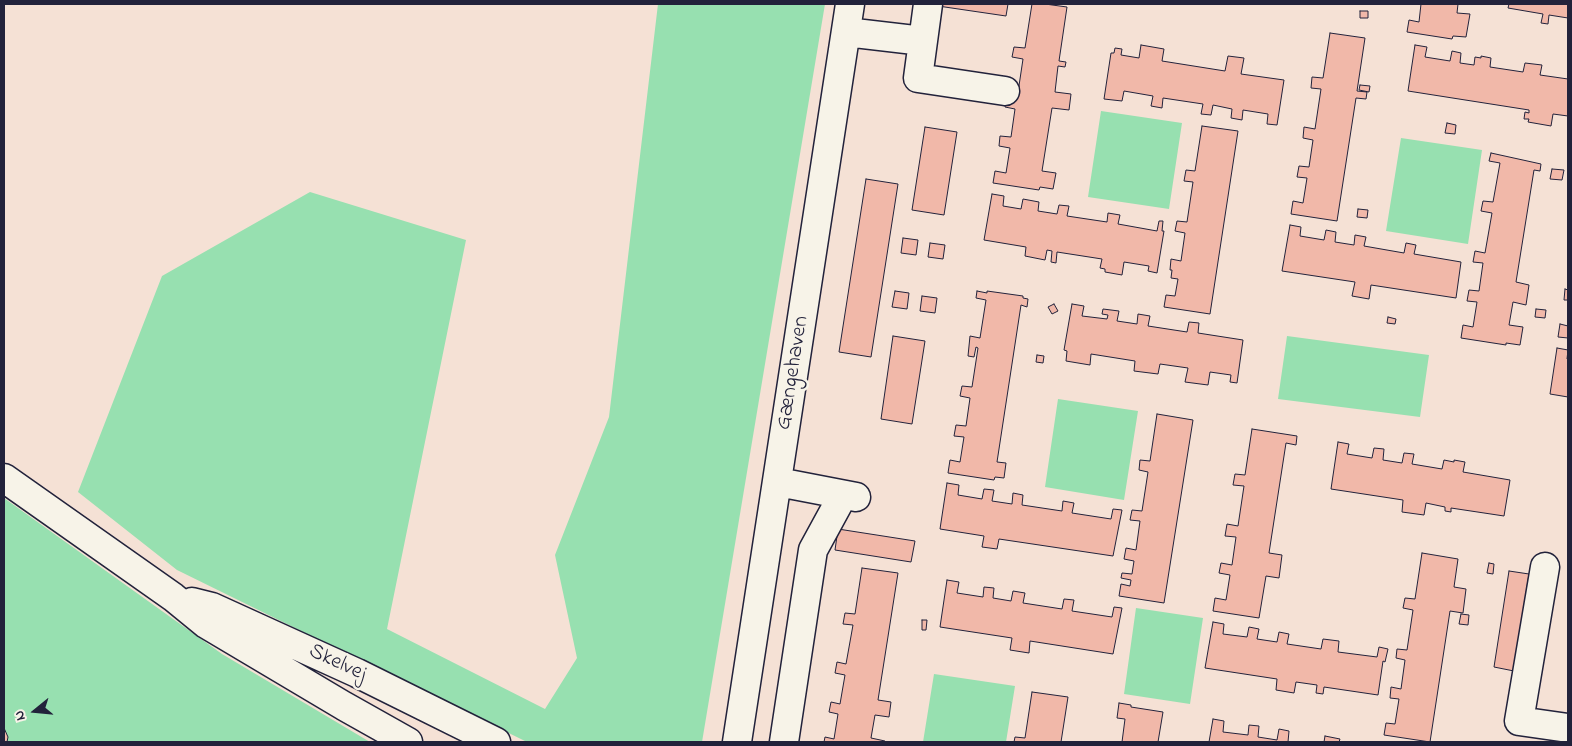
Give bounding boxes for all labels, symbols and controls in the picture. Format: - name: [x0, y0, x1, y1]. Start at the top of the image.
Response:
- street label: Gængehaven: [772, 314, 816, 432]
- street label: Skelvej: [304, 639, 370, 689]
- north arrow: [10, 686, 60, 736]
- text: N: [9, 708, 32, 723]

